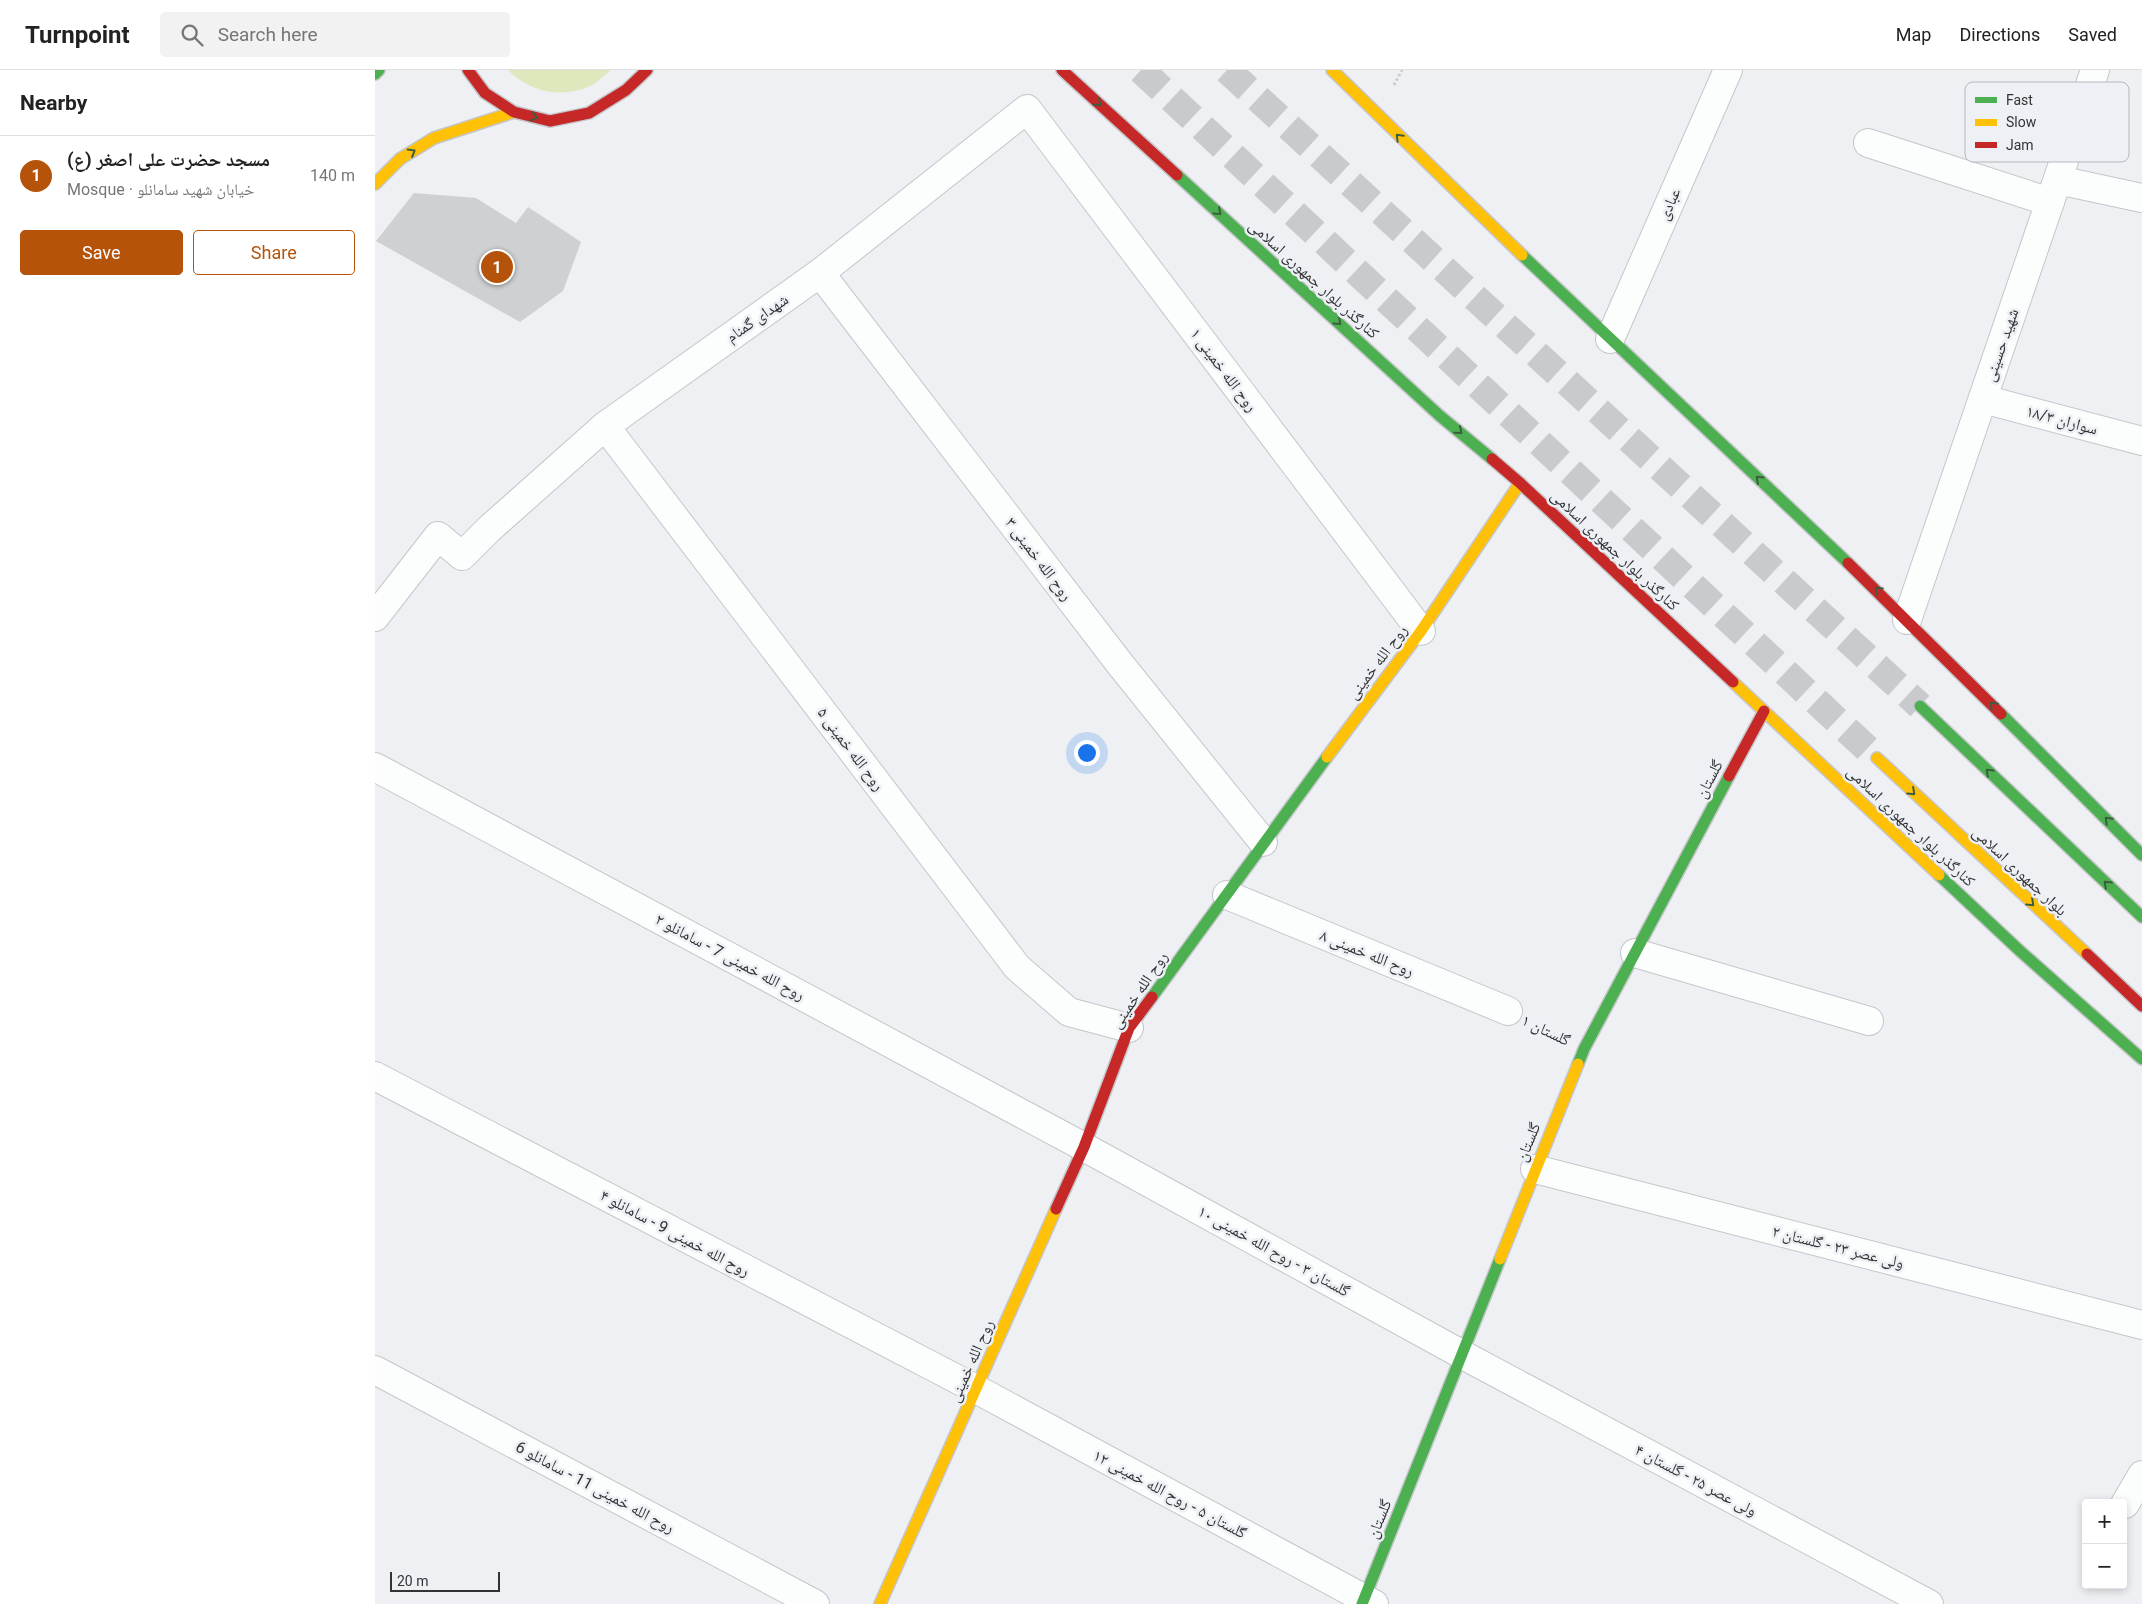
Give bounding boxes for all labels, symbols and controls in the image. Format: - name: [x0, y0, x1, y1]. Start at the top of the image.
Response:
- search box: [160, 12, 510, 57]
- text: Turnpoint: [25, 21, 130, 49]
- icon: search: [178, 21, 206, 49]
- text: Search here: [218, 23, 318, 46]
- text: Map: [1896, 24, 1931, 45]
- text: Directions: [1959, 24, 2040, 45]
- text: Saved: [2068, 24, 2117, 45]
- legend: [1965, 82, 2129, 162]
- text: Nearby: [20, 91, 87, 115]
- text: Fast: [2006, 92, 2033, 108]
- one-way arrow: [1092, 97, 1101, 106]
- one-way arrow: [530, 111, 539, 122]
- text: Slow: [2006, 114, 2037, 130]
- one-way arrow: [1396, 134, 1405, 143]
- text: Jam: [2006, 137, 2034, 153]
- text: مسجد حضرت علی اصغر (ع): [67, 148, 270, 171]
- one-way arrow: [406, 148, 415, 158]
- text: 1: [31, 166, 41, 185]
- text: 140 m: [310, 166, 355, 185]
- text: Mosque · خیابان شهید سامانلو: [67, 180, 254, 199]
- street label: عبادی: [1654, 185, 1685, 223]
- one-way arrow: [1212, 207, 1221, 216]
- street label: کنارگذر بلوار جمهوری اسلامی: [1244, 216, 1383, 343]
- button: Save: [20, 230, 183, 275]
- button: Share: [193, 230, 355, 275]
- pin: 1: [481, 248, 513, 286]
- street label: شهدای گمنام: [722, 290, 792, 347]
- street label: شهید حسینی: [1980, 306, 2023, 384]
- one-way arrow: [1332, 316, 1341, 325]
- street label: روح الله خمینی ۱: [1186, 325, 1262, 416]
- street label: سواران ۱۸/۳: [2024, 401, 2100, 440]
- one-way arrow: [1453, 425, 1462, 434]
- one-way arrow: [1756, 476, 1765, 485]
- street label: کنارگذر بلوار جمهوری اسلامی: [1546, 486, 1683, 615]
- street label: روح الله خمینی ۳: [1001, 514, 1077, 605]
- one-way arrow: [1874, 587, 1883, 596]
- street label: روح الله خمینی: [1343, 621, 1412, 704]
- one-way arrow: [1990, 702, 1999, 711]
- street label: روح الله خمینی ۵: [813, 704, 889, 795]
- your location: [1074, 740, 1100, 766]
- street label: گلستان: [1691, 756, 1728, 802]
- street label: کنارگذر بلوار جمهوری اسلامی: [1842, 762, 1979, 891]
- one-way arrow: [1985, 769, 1994, 778]
- one-way arrow: [1907, 786, 1916, 795]
- one-way arrow: [2104, 817, 2113, 826]
- street label: بلوار جمهوری اسلامی: [1968, 822, 2071, 920]
- one-way arrow: [2103, 881, 2112, 890]
- one-way arrow: [2025, 897, 2034, 906]
- street label: روح الله خمینی 7 - سامانلو ۲: [652, 910, 808, 1005]
- street label: روح الله خمینی ۸: [1317, 926, 1417, 981]
- street label: روح الله خمینی: [1106, 948, 1172, 1032]
- street label: گلستان ۱: [1518, 1010, 1574, 1051]
- street label: گلستان: [1512, 1119, 1545, 1165]
- street label: روح الله خمینی 9 - سامانلو ۴: [597, 1186, 753, 1281]
- street label: گلستان ۳ - روح الله خمینی ۱۰: [1194, 1201, 1354, 1302]
- street label: ولی عصر ۲۳ - گلستان ۲: [1770, 1221, 1906, 1274]
- street label: روح الله خمینی: [944, 1317, 999, 1406]
- street label: روح الله خمینی 11 - سامانلو 6: [512, 1437, 678, 1538]
- street label: ولی عصر ۲۵ - گلستان ۴: [1631, 1440, 1760, 1521]
- street label: گلستان ۵ - روح الله خمینی ۱۲: [1090, 1446, 1250, 1543]
- street label: گلستان: [1363, 1496, 1396, 1542]
- map controls: [2082, 1499, 2127, 1589]
- button: +: [2082, 1499, 2127, 1544]
- button: −: [2082, 1544, 2127, 1589]
- scale bar: [390, 1569, 500, 1592]
- text: 20 m: [397, 1573, 429, 1589]

